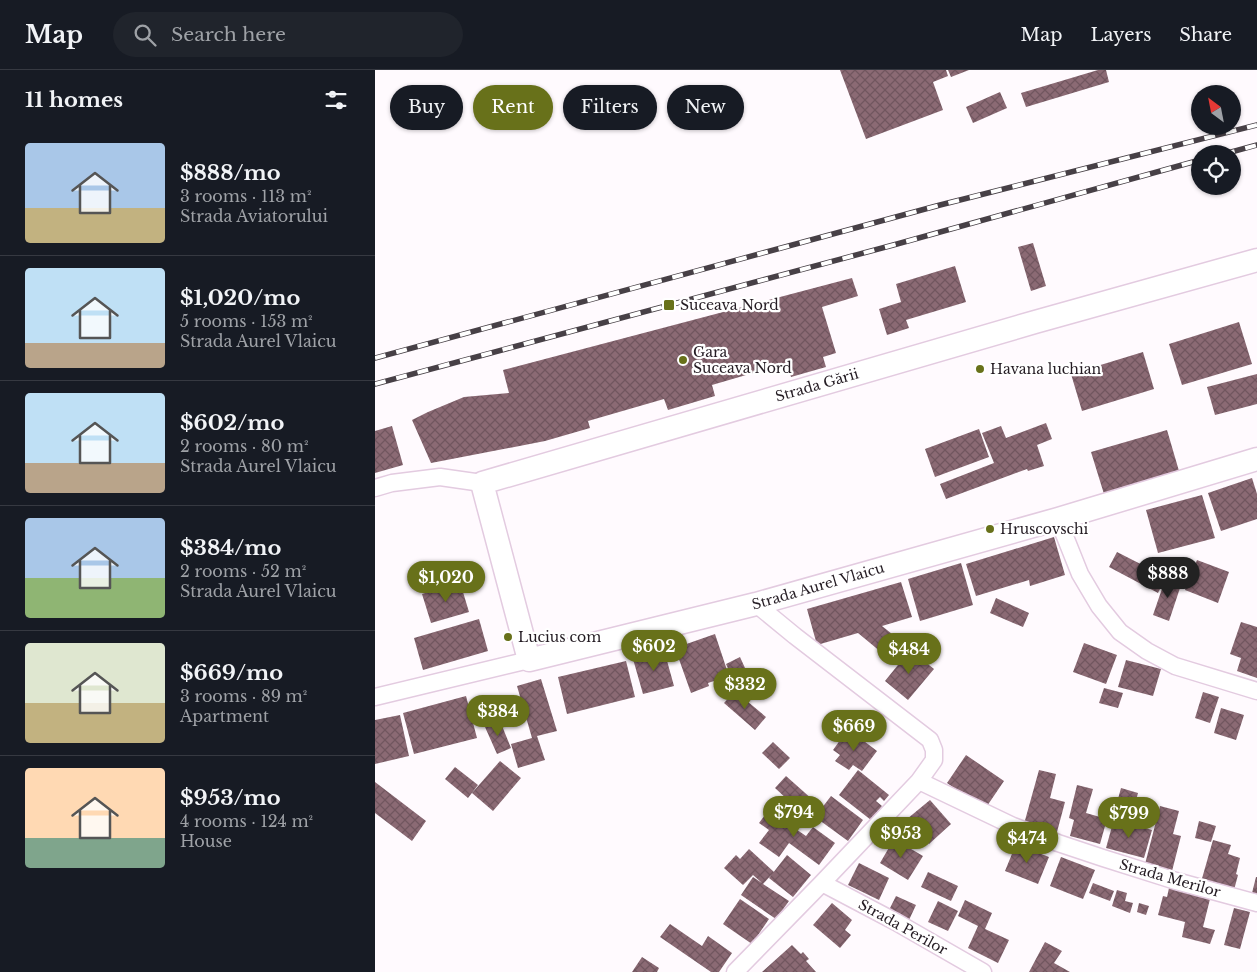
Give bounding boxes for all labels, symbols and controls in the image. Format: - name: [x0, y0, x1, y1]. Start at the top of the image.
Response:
- search box: [113, 12, 463, 57]
- text: Map: [25, 20, 83, 49]
- icon: search: [131, 21, 159, 49]
- text: Search here: [171, 23, 286, 46]
- text: Map: [1021, 24, 1062, 46]
- text: Layers: [1090, 24, 1151, 46]
- text: Share: [1179, 24, 1232, 46]
- chip: Buy: [390, 85, 463, 130]
- chip: Rent: [473, 85, 553, 130]
- chip: Filters: [563, 85, 657, 130]
- chip: New: [667, 85, 744, 130]
- north arrow: [1191, 85, 1241, 135]
- map controls: [1191, 85, 1241, 195]
- icon: filters: [322, 86, 350, 114]
- text: 11 homes: [25, 87, 123, 113]
- button: locate: [1191, 145, 1241, 195]
- text: $888/mo: [180, 160, 281, 186]
- icon: home: [65, 163, 125, 223]
- text: 3 rooms · 113 m²: [180, 186, 311, 206]
- text: Strada Aviatorului: [180, 206, 328, 226]
- text: $1,020/mo: [180, 285, 300, 311]
- icon: home: [65, 288, 125, 348]
- place label: Suceava Nord: [680, 296, 779, 314]
- marker: Suceava Nord: [662, 298, 676, 312]
- text: 5 rooms · 153 m²: [180, 311, 313, 331]
- text: Strada Aurel Vlaicu: [180, 331, 337, 351]
- place label: Gara Suceava Nord: [693, 343, 792, 377]
- marker: Gara Suceava Nord: [677, 354, 689, 366]
- place label: Havana luchian: [990, 360, 1101, 378]
- marker: Havana luchian: [974, 363, 986, 375]
- street label: Strada Gării: [773, 364, 861, 405]
- text: $602/mo: [180, 410, 284, 436]
- icon: home: [65, 413, 125, 473]
- text: 2 rooms · 80 m²: [180, 436, 308, 456]
- text: Strada Aurel Vlaicu: [180, 456, 337, 476]
- place label: Hruscovschi: [1000, 520, 1089, 538]
- marker: Hruscovschi: [984, 523, 996, 535]
- text: $384/mo: [180, 535, 281, 561]
- icon: home: [65, 538, 125, 598]
- pin: $888: [1138, 556, 1198, 599]
- street label: Strada Aurel Vlaicu: [750, 558, 887, 614]
- pin: $1,020: [405, 560, 487, 603]
- text: 2 rooms · 52 m²: [180, 561, 306, 581]
- text: $888: [1148, 563, 1188, 583]
- text: $1,020: [418, 567, 474, 587]
- text: Strada Aurel Vlaicu: [180, 581, 337, 601]
- place label: Lucius com: [518, 628, 601, 646]
- pin: $602: [624, 630, 684, 672]
- marker: Lucius com: [502, 631, 514, 643]
- pin: $484: [879, 632, 939, 675]
- text: $602: [632, 636, 676, 656]
- text: $484: [888, 639, 930, 659]
- text: $669/mo: [180, 660, 283, 686]
- icon: home: [65, 663, 125, 723]
- pin: $332: [715, 668, 775, 710]
- text: $332: [724, 674, 766, 694]
- text: 3 rooms · 89 m²: [180, 686, 307, 706]
- pin: $384: [468, 694, 528, 737]
- text: $384: [477, 701, 519, 721]
- text: Apartment: [180, 706, 269, 726]
- pin: $669: [824, 710, 884, 752]
- text: $669: [833, 716, 875, 736]
- text: $953/mo: [180, 785, 281, 811]
- icon: home: [65, 788, 125, 848]
- pin: $794: [764, 796, 824, 838]
- pin: $799: [1099, 796, 1159, 839]
- text: $794: [774, 802, 814, 822]
- text: $799: [1109, 803, 1149, 823]
- text: 4 rooms · 124 m²: [180, 811, 313, 831]
- pin: $953: [871, 816, 931, 859]
- pin: $474: [997, 822, 1057, 864]
- text: $953: [881, 823, 921, 843]
- text: $474: [1007, 828, 1047, 848]
- text: House: [180, 831, 232, 851]
- street label: Strada Merilor: [1117, 855, 1223, 901]
- street label: Strada Perilor: [855, 895, 951, 959]

